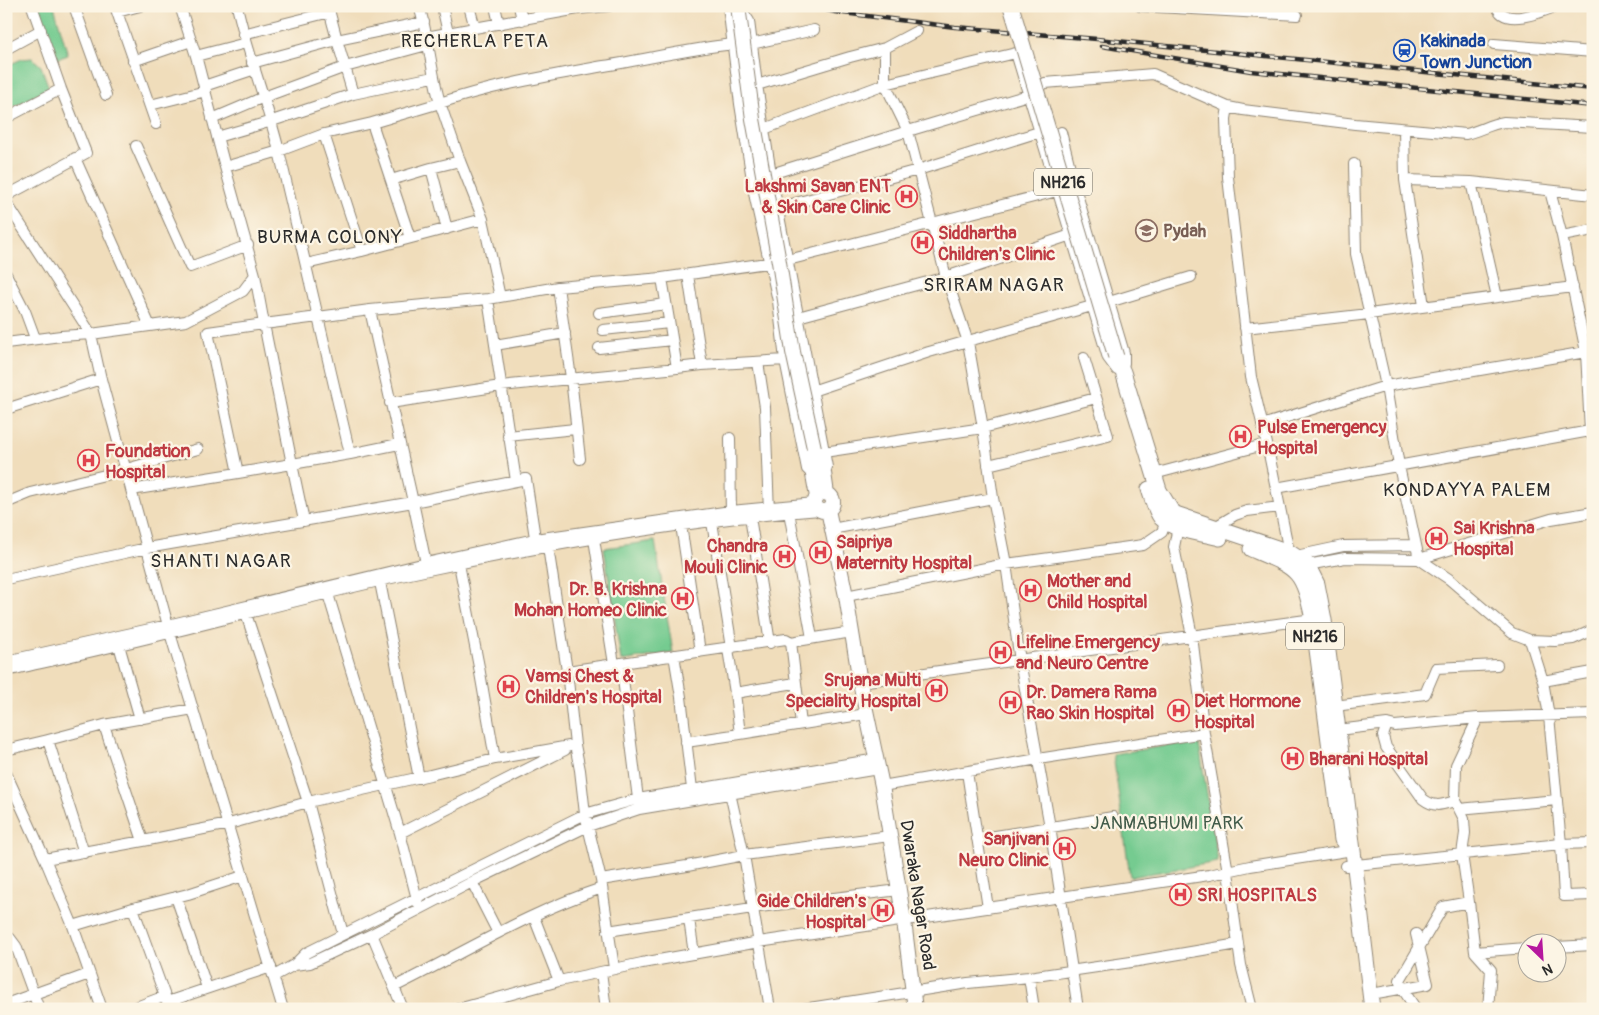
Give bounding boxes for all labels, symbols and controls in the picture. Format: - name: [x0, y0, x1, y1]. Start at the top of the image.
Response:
- district label: RECHERLA PETA: [401, 29, 549, 53]
- place label: Kakinada Town Junction: [1419, 30, 1532, 74]
- station icon: Kakinada Town Junction: [1392, 39, 1416, 63]
- road number: NH216: [1034, 168, 1092, 196]
- place label: Lakshmi Savan ENT & Skin Care Clinic: [745, 175, 891, 219]
- hospital icon: Lakshmi Savan ENT & Skin Care Clinic: [895, 184, 919, 208]
- school or university icon: Pydah: [1135, 219, 1159, 243]
- place label: Pydah: [1163, 220, 1207, 243]
- place label: Siddhartha Children's Clinic: [938, 222, 1055, 266]
- district label: BURMA COLONY: [257, 225, 403, 249]
- hospital icon: Siddhartha Children's Clinic: [910, 231, 934, 255]
- district label: SRIRAM NAGAR: [923, 273, 1065, 297]
- place label: Pulse Emergency Hospital: [1257, 416, 1387, 460]
- hospital icon: Pulse Emergency Hospital: [1229, 425, 1253, 449]
- place label: Foundation Hospital: [105, 440, 191, 484]
- hospital icon: Foundation Hospital: [77, 449, 101, 473]
- district label: KONDAYYA PALEM: [1383, 478, 1551, 502]
- place label: Sai Krishna Hospital: [1453, 517, 1535, 561]
- hospital icon: Sai Krishna Hospital: [1425, 526, 1449, 550]
- place label: Saipriya Maternity Hospital: [836, 531, 972, 575]
- place label: Chandra Mouli Clinic: [684, 535, 769, 579]
- hospital icon: Saipriya Maternity Hospital: [808, 540, 832, 564]
- hospital icon: Chandra Mouli Clinic: [772, 544, 796, 568]
- district label: SHANTI NAGAR: [150, 549, 292, 573]
- place label: Mother and Child Hospital: [1047, 570, 1148, 614]
- place label: Dr. B. Krishna Mohan Homeo Clinic: [514, 578, 668, 622]
- hospital icon: Mother and Child Hospital: [1019, 579, 1043, 603]
- hospital icon: Dr. B. Krishna Mohan Homeo Clinic: [671, 587, 695, 611]
- road number: NH216: [1286, 622, 1344, 650]
- place label: Lifeline Emergency and Neuro Centre: [1016, 631, 1160, 675]
- hospital icon: Lifeline Emergency and Neuro Centre: [988, 640, 1012, 664]
- place label: Vamsi Chest & Children's Hospital: [525, 665, 662, 709]
- place label: Srujana Multi Speciality Hospital: [785, 669, 921, 713]
- hospital icon: Vamsi Chest & Children's Hospital: [497, 674, 521, 698]
- hospital icon: Srujana Multi Speciality Hospital: [925, 678, 949, 702]
- place label: Dr. Damera Rama Rao Skin Hospital: [1026, 681, 1157, 725]
- hospital icon: Dr. Damera Rama Rao Skin Hospital: [998, 690, 1022, 714]
- place label: Diet Hormone Hospital: [1194, 690, 1302, 734]
- hospital icon: Diet Hormone Hospital: [1166, 699, 1190, 723]
- hospital icon: Bharani Hospital: [1281, 747, 1305, 771]
- place label: Bharani Hospital: [1309, 748, 1428, 771]
- park label: JANMABHUMI PARK: [1091, 812, 1244, 835]
- street label: Dwaraka Nagar Road: [894, 818, 941, 972]
- place label: Sanjivani Neuro Clinic: [958, 828, 1049, 872]
- hospital icon: Sanjivani Neuro Clinic: [1053, 837, 1077, 861]
- hospital icon: SRI HOSPITALS: [1169, 883, 1193, 907]
- place label: SRI HOSPITALS: [1197, 884, 1317, 907]
- place label: Gide Children's Hospital: [757, 890, 867, 934]
- hospital icon: Gide Children's Hospital: [870, 899, 894, 923]
- north arrow: [1516, 932, 1566, 982]
- text: N: [1539, 960, 1555, 979]

